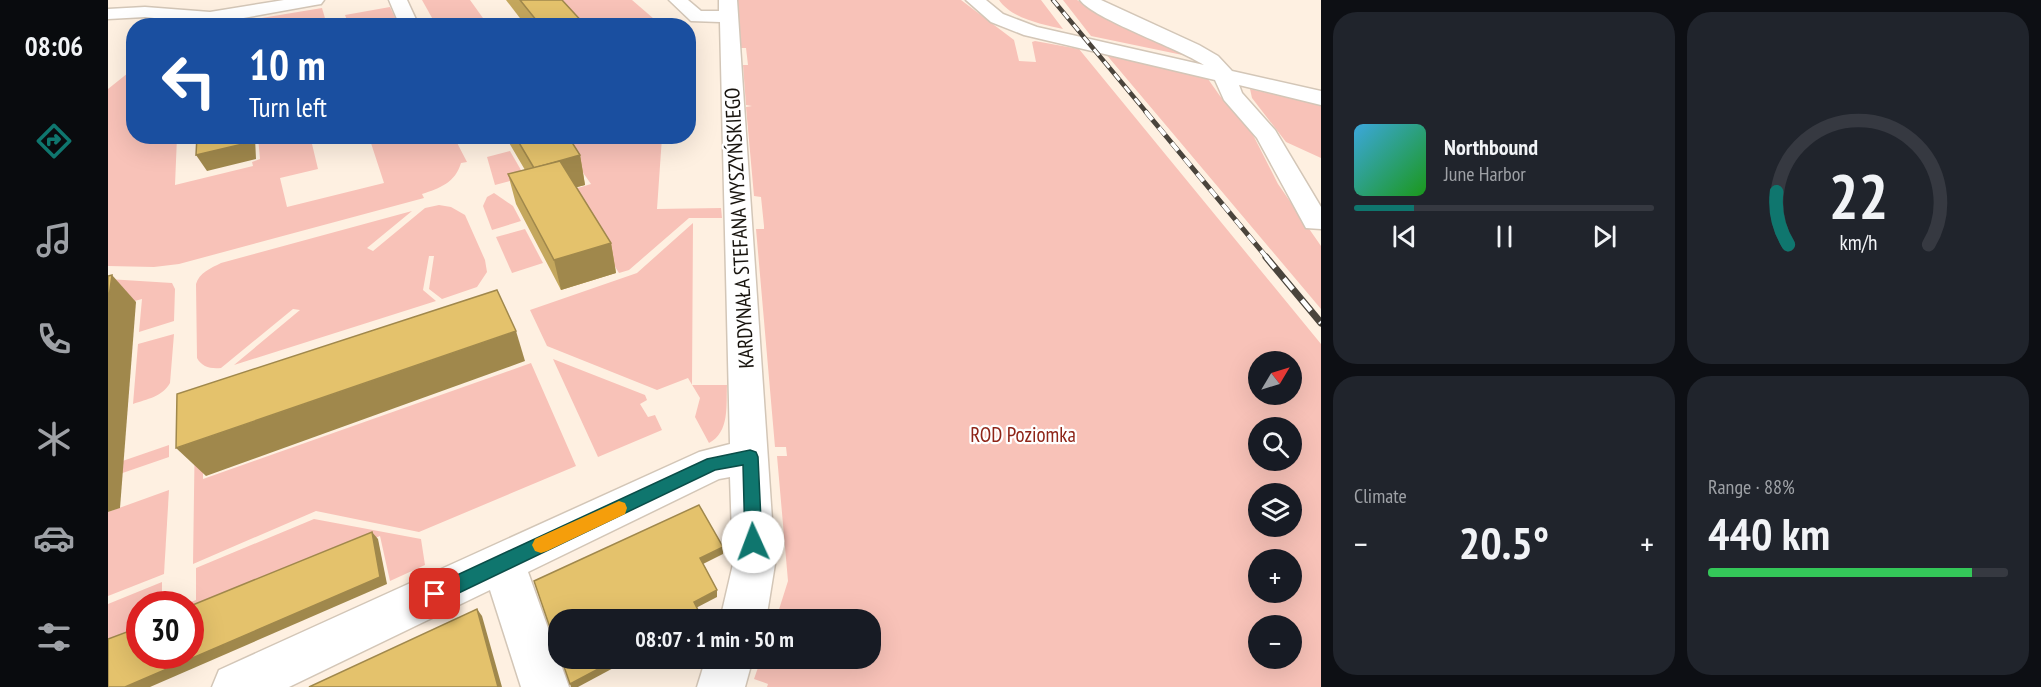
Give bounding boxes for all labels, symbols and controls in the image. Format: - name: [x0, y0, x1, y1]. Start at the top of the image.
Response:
- text: 08:06: [25, 29, 83, 63]
- text: 10 m: [249, 37, 326, 92]
- icon: left: [150, 42, 228, 120]
- street label: KARDYNAŁA STEFANA WYSZYŃSKIEGO: [718, 87, 760, 369]
- text: Turn left: [249, 90, 327, 124]
- icon: directions: [33, 120, 75, 162]
- text: Northbound: [1444, 133, 1538, 161]
- text: 22: [1828, 155, 1888, 236]
- text: June Harbor: [1444, 161, 1526, 187]
- icon: music: [33, 219, 75, 261]
- icon: previous: [1388, 220, 1421, 253]
- icon: pause: [1488, 220, 1521, 253]
- icon: next: [1588, 220, 1621, 253]
- text: km/h: [1839, 229, 1877, 257]
- icon: phone: [33, 318, 75, 360]
- north arrow: [1248, 351, 1302, 405]
- map controls: [1248, 351, 1302, 669]
- button: search: [1248, 417, 1302, 471]
- icon: climate: [33, 418, 75, 460]
- park label: ROD Poziomka: [970, 421, 1076, 448]
- text: Range · 88%: [1708, 474, 1795, 500]
- button: layers: [1248, 483, 1302, 537]
- text: Climate: [1354, 483, 1407, 509]
- text: 440 km: [1708, 504, 1830, 562]
- position arrow: [721, 510, 785, 574]
- text: 20.5°: [1459, 513, 1549, 571]
- icon: car: [33, 517, 75, 559]
- text: −: [1354, 522, 1368, 565]
- text: +: [1640, 522, 1654, 565]
- button: +: [1248, 549, 1302, 603]
- pin: [409, 568, 460, 619]
- icon: arrive: [418, 577, 451, 610]
- speed limit sign: 30: [126, 591, 204, 669]
- button: −: [1248, 615, 1302, 669]
- icon: filters: [33, 616, 75, 658]
- text: 08:07 · 1 min · 50 m: [635, 625, 794, 653]

